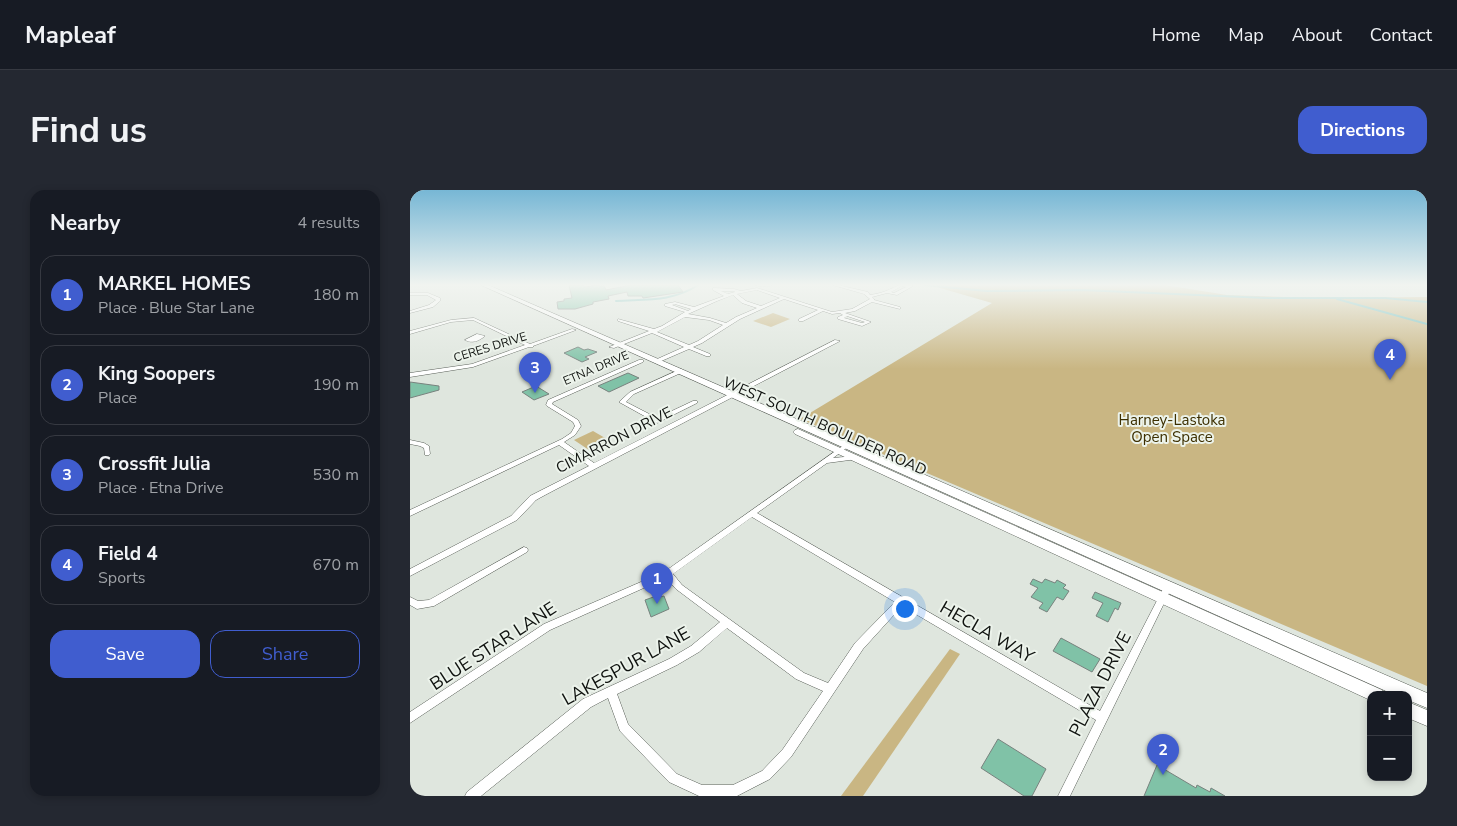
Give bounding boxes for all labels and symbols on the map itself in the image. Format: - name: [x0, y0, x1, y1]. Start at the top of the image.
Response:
- street label: CERES DRIVE: [451, 328, 529, 366]
- pin: 4: [1374, 339, 1406, 380]
- street label: ETNA DRIVE: [561, 347, 631, 389]
- pin: 3: [519, 352, 551, 393]
- street label: WEST SOUTH BOULDER ROAD: [720, 372, 930, 480]
- street label: CIMARRON DRIVE: [552, 402, 676, 478]
- park label: Harney-Lastoka Open Space: [1118, 410, 1226, 447]
- pin: 1: [641, 563, 673, 604]
- street label: HECLA WAY: [936, 595, 1039, 669]
- street label: BLUE STAR LANE: [425, 596, 561, 696]
- your location: [892, 596, 918, 622]
- street label: LAKESPUR LANE: [558, 621, 694, 711]
- street label: PLAZA DRIVE: [1063, 627, 1137, 741]
- pin: 2: [1147, 734, 1179, 775]

